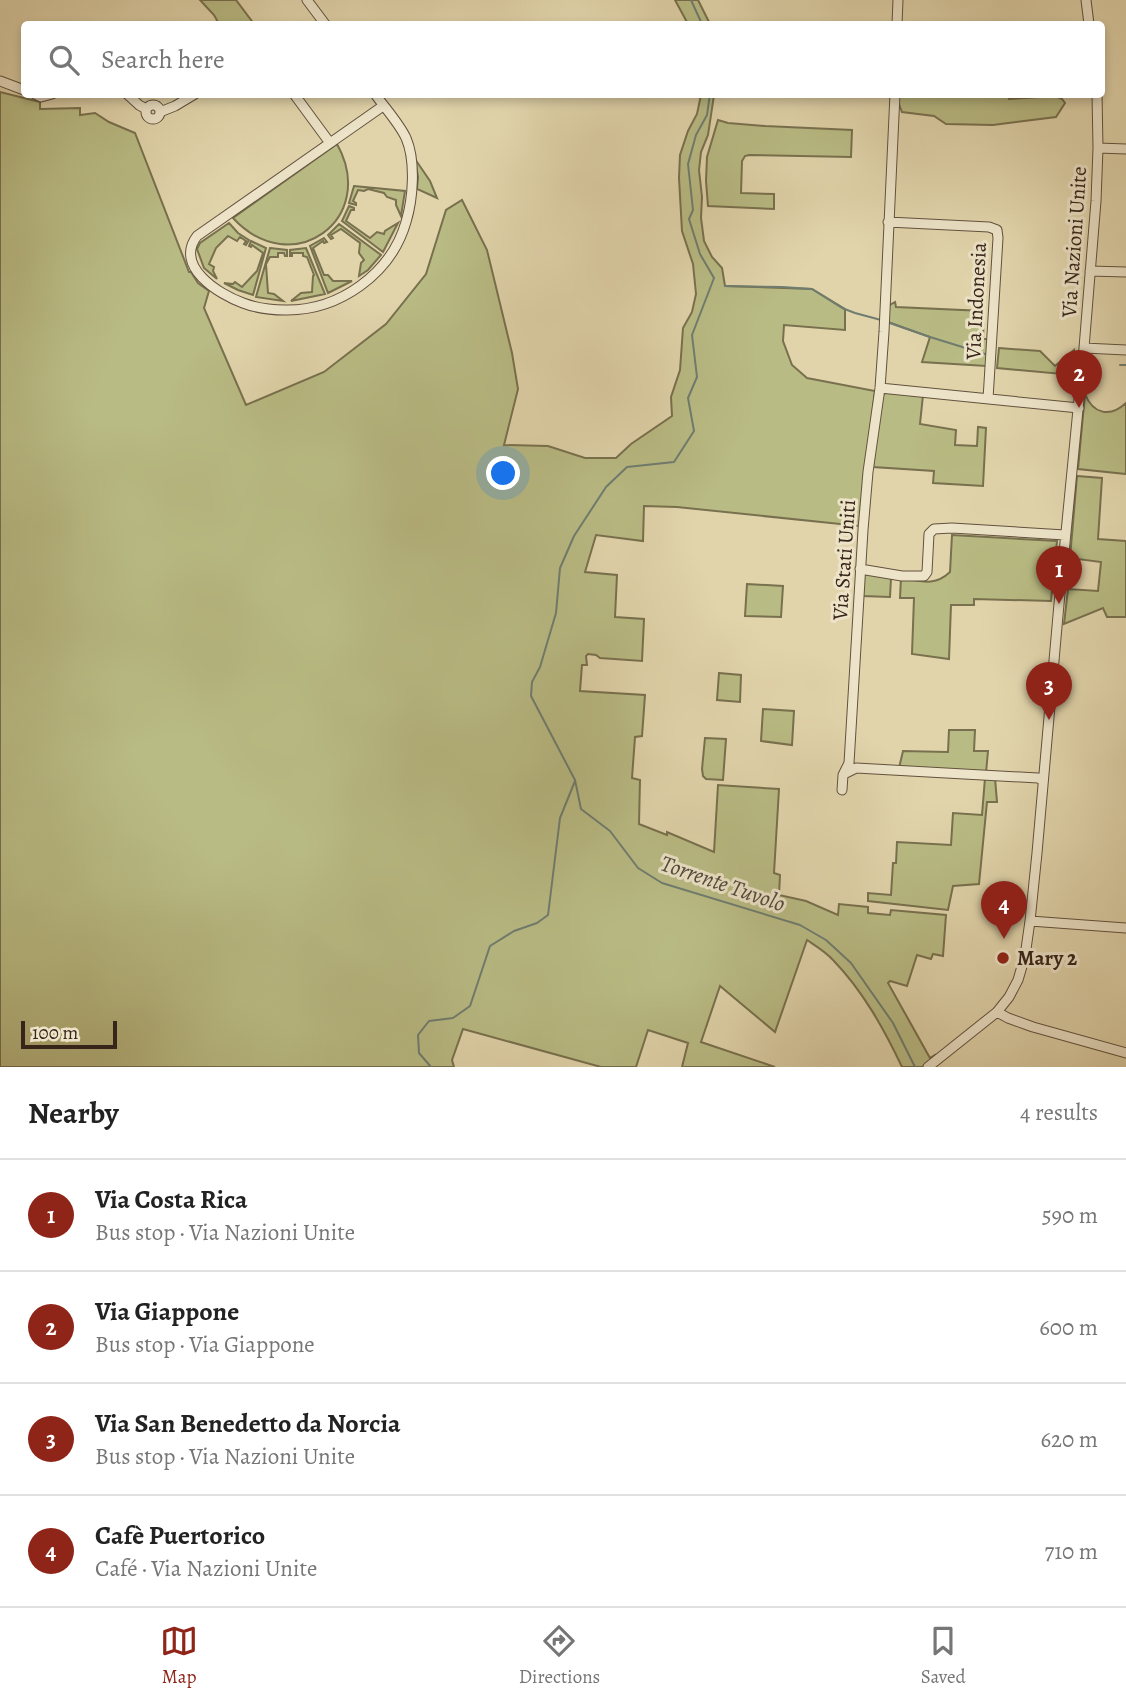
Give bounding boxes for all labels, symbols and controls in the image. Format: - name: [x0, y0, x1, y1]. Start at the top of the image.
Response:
- search box: [21, 21, 1105, 98]
- icon: search: [45, 41, 83, 79]
- text: Search here: [101, 42, 225, 77]
- street label: Via Nazioni Unite: [1055, 165, 1093, 320]
- street label: Via Indonesia: [959, 241, 993, 361]
- pin: 2: [1056, 350, 1102, 408]
- your location: [486, 456, 520, 490]
- street label: Via Stati Uniti: [826, 499, 862, 622]
- pin: 1: [1036, 546, 1082, 604]
- pin: 3: [1026, 662, 1072, 720]
- water label: Torrente Tuvolo: [656, 848, 789, 919]
- pin: 4: [981, 881, 1027, 939]
- place label: Mary 2: [1017, 944, 1077, 972]
- marker: Mary 2: [995, 950, 1011, 966]
- scale bar: [21, 1018, 117, 1050]
- text: 100 m: [32, 1020, 78, 1046]
- text: Nearby: [28, 1093, 119, 1133]
- text: 4 results: [1020, 1097, 1098, 1128]
- text: Via Costa Rica: [95, 1182, 248, 1217]
- text: 1: [47, 1200, 55, 1231]
- text: 590 m: [1042, 1200, 1098, 1231]
- text: Bus stop · Via Nazioni Unite: [95, 1217, 355, 1248]
- text: Via Giappone: [95, 1294, 239, 1329]
- text: 2: [45, 1312, 57, 1343]
- text: 600 m: [1039, 1312, 1098, 1343]
- text: Bus stop · Via Giappone: [95, 1329, 315, 1360]
- text: Via San Benedetto da Norcia: [95, 1406, 401, 1441]
- text: 3: [46, 1424, 56, 1455]
- text: 620 m: [1040, 1424, 1098, 1455]
- text: Bus stop · Via Nazioni Unite: [95, 1441, 355, 1472]
- text: Cafè Puertorico: [95, 1518, 265, 1553]
- text: 4: [46, 1536, 56, 1567]
- text: 710 m: [1045, 1536, 1098, 1567]
- text: Café · Via Nazioni Unite: [95, 1553, 317, 1584]
- tab: Map: [160, 1622, 198, 1690]
- tab: Directions: [519, 1622, 600, 1690]
- tab: Saved: [921, 1622, 966, 1690]

